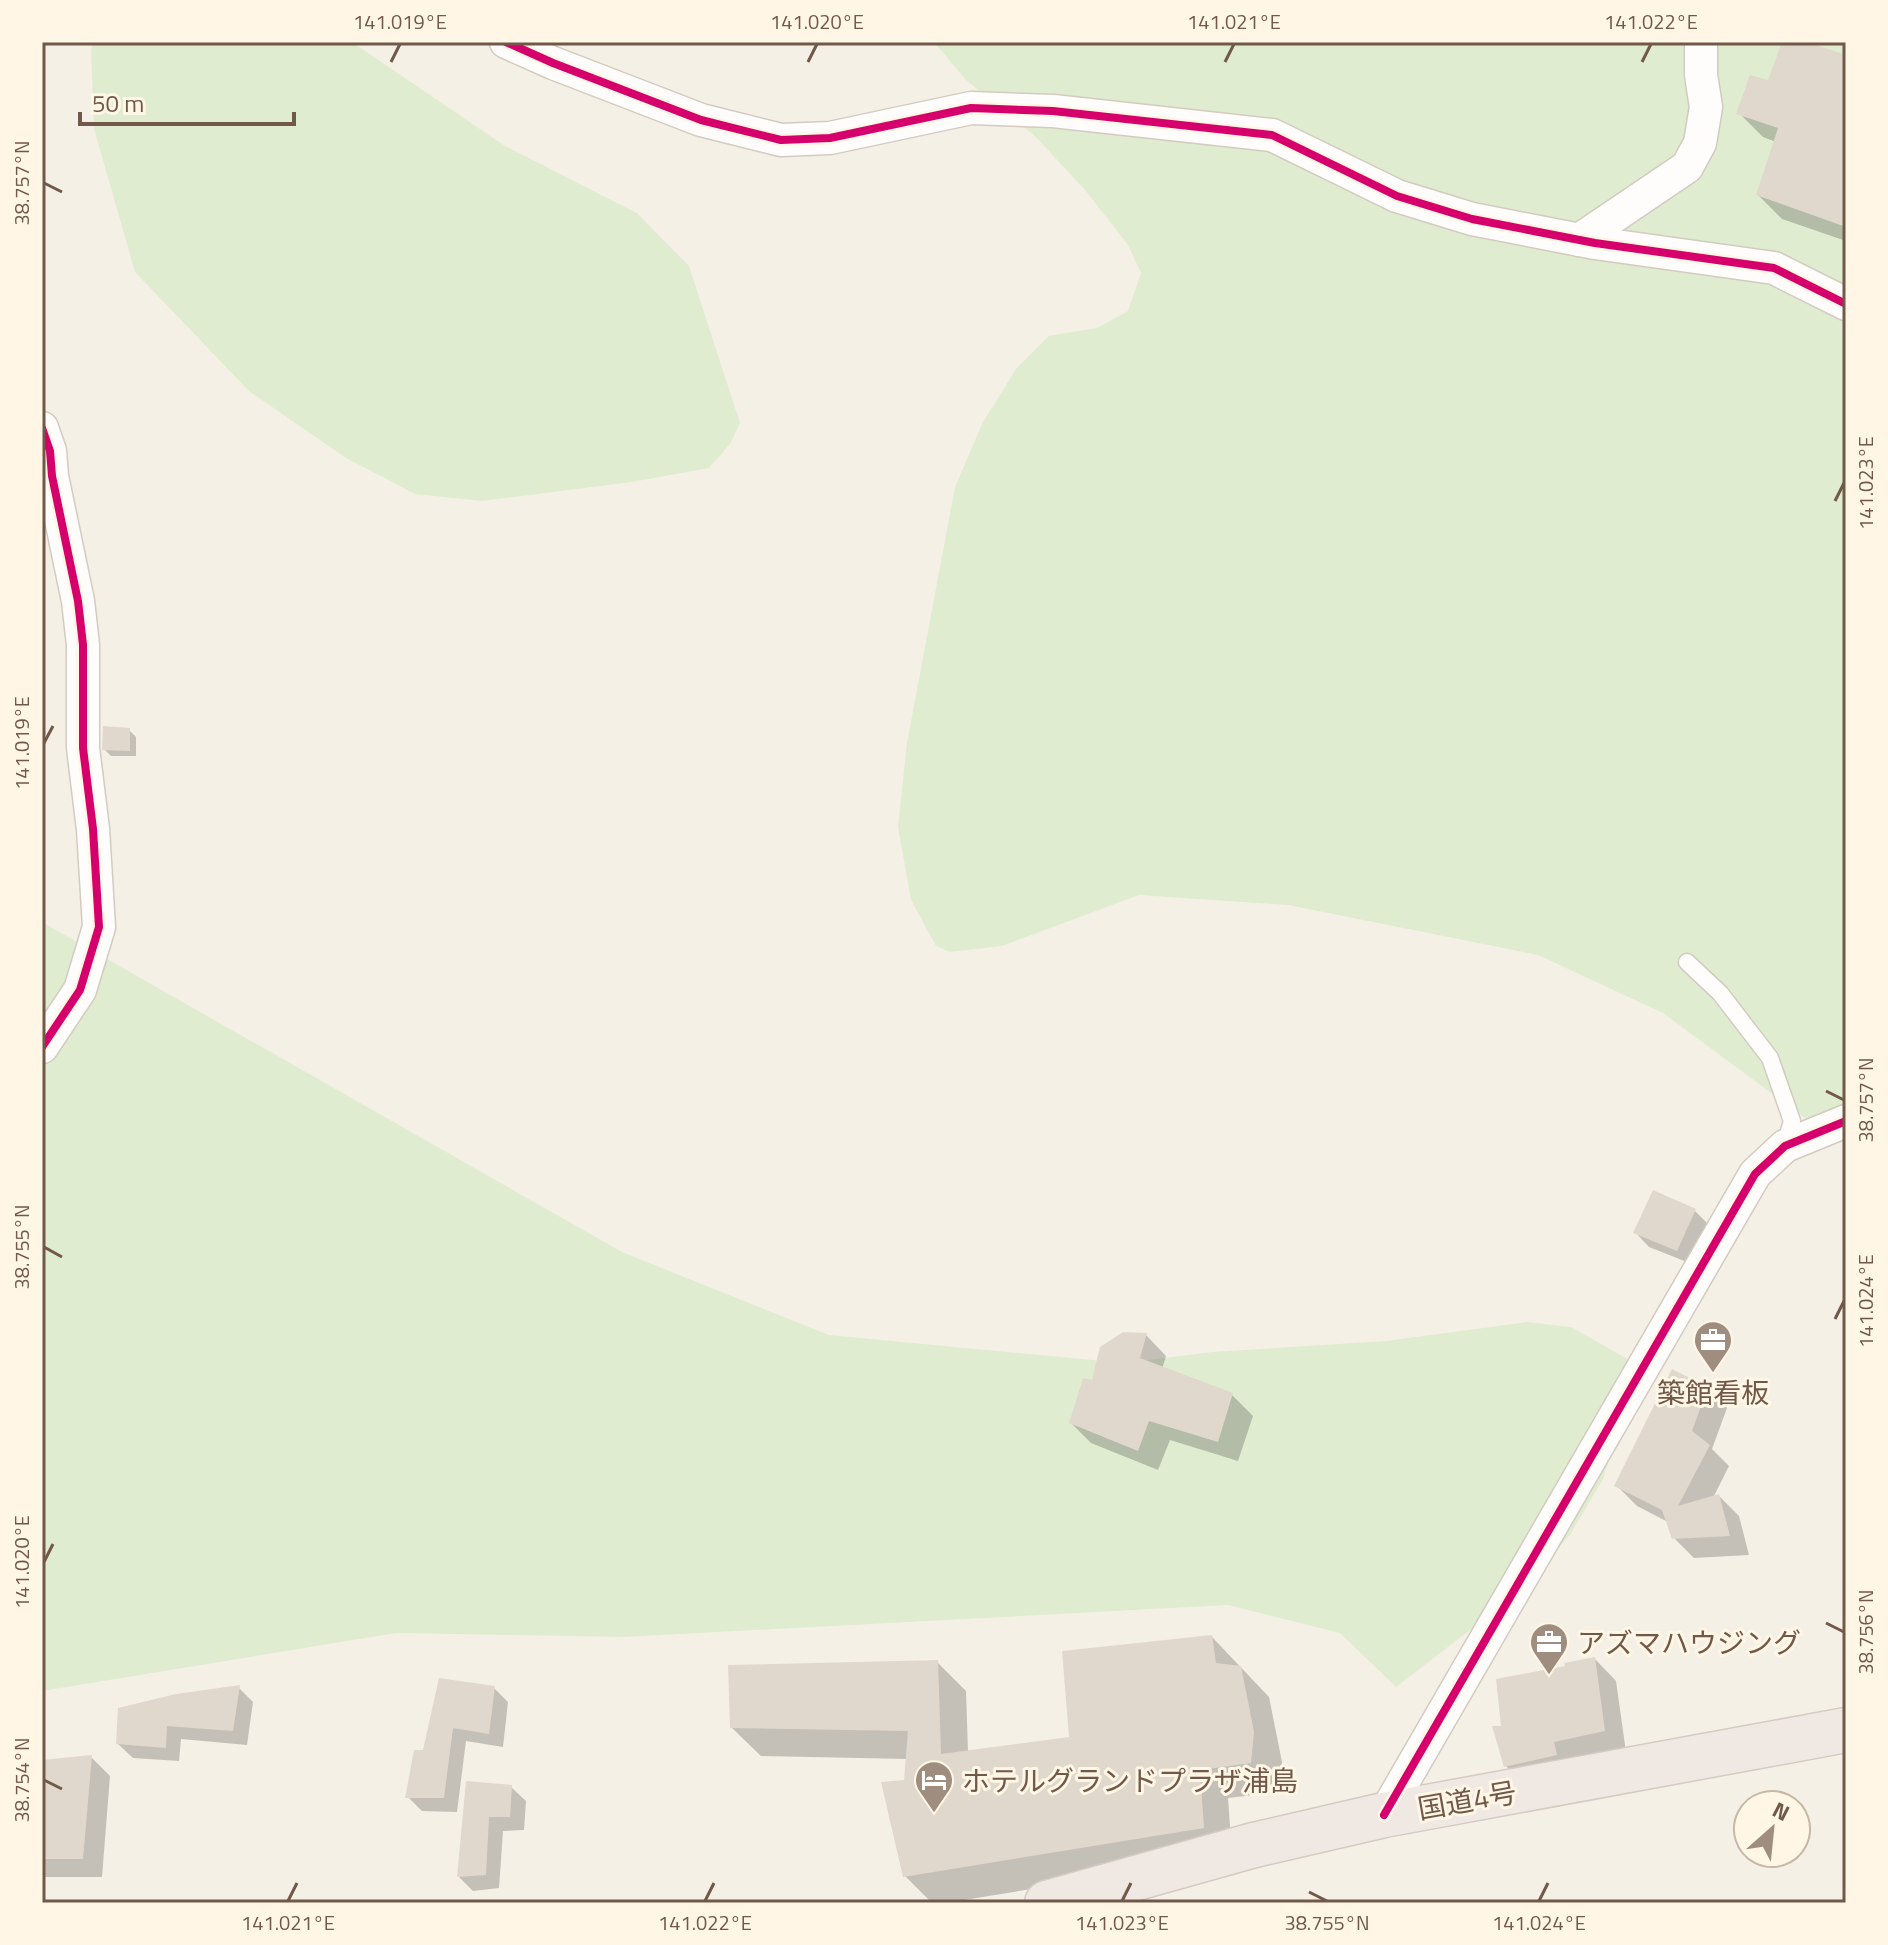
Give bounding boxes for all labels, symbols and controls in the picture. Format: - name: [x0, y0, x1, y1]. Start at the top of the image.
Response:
- text: 141.019°E: [353, 6, 447, 37]
- text: 141.020°E: [770, 6, 864, 37]
- text: 141.021°E: [1187, 6, 1281, 37]
- text: 141.022°E: [1604, 6, 1698, 37]
- scale bar: [80, 76, 294, 126]
- text: 50 m: [92, 85, 144, 121]
- text: 38.757°N: [6, 140, 37, 226]
- text: 141.023°E: [1850, 436, 1881, 530]
- text: 141.019°E: [6, 696, 37, 790]
- text: 38.757°N: [1850, 1057, 1881, 1143]
- text: 38.755°N: [6, 1204, 37, 1290]
- text: 141.024°E: [1850, 1254, 1881, 1348]
- office icon: 築館看板: [1692, 1319, 1734, 1374]
- place label: 築館看板: [1657, 1371, 1769, 1414]
- text: 141.020°E: [6, 1515, 37, 1609]
- text: 38.756°N: [1850, 1589, 1881, 1675]
- office icon: アズマハウジング: [1528, 1621, 1570, 1676]
- place label: アズマハウジング: [1577, 1621, 1801, 1664]
- text: 38.754°N: [6, 1737, 37, 1823]
- hotel icon: ホテルグランドプラザ浦島: [913, 1759, 955, 1814]
- place label: ホテルグランドプラザ浦島: [962, 1759, 1298, 1802]
- street label: 国道4号: [1414, 1770, 1520, 1830]
- north arrow: [1732, 1789, 1812, 1869]
- text: N: [1767, 1793, 1796, 1830]
- text: 141.021°E: [241, 1907, 335, 1938]
- text: 141.022°E: [658, 1907, 752, 1938]
- text: 141.023°E: [1075, 1907, 1169, 1938]
- text: 38.755°N: [1284, 1907, 1370, 1938]
- text: 141.024°E: [1492, 1907, 1586, 1938]

